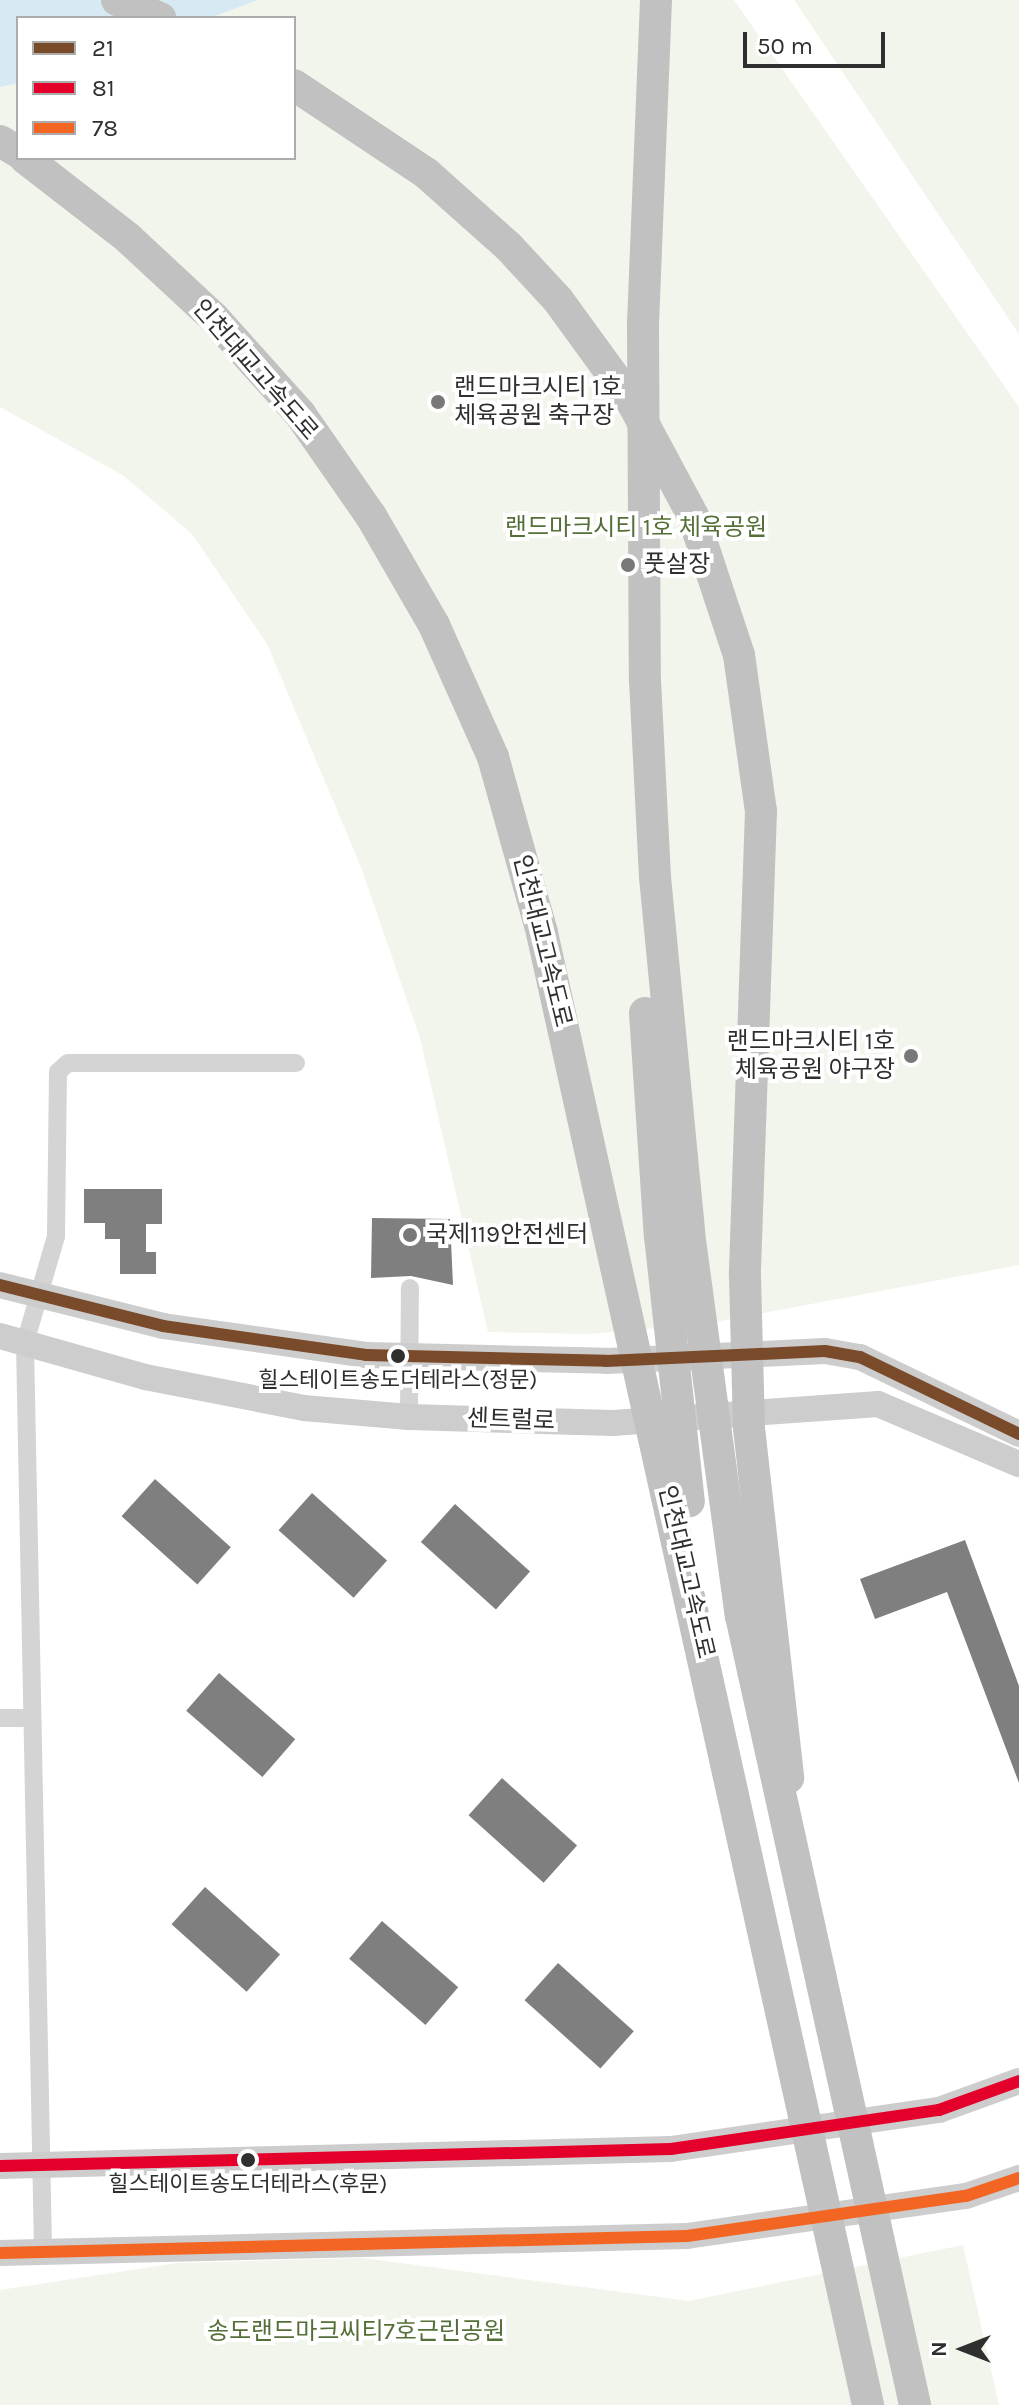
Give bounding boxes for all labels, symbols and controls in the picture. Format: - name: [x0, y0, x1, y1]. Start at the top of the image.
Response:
- legend: [16, 16, 296, 160]
- scale bar: [747, 16, 889, 66]
- text: 50 m: [757, 32, 813, 60]
- text: 21: [92, 34, 114, 62]
- text: 81: [92, 74, 115, 102]
- text: 78: [92, 114, 118, 142]
- street label: 인천대교고속도로: [186, 294, 324, 446]
- place label: 랜드마크시티 1호 체육공원 축구장: [454, 374, 622, 430]
- marker: 랜드마크시티 1호 체육공원 축구장: [429, 393, 447, 411]
- park label: 랜드마크시티 1호 체육공원: [505, 514, 767, 542]
- place label: 풋살장: [644, 551, 710, 579]
- marker: 풋살장: [619, 556, 637, 574]
- street label: 인천대교고속도로: [507, 852, 577, 1030]
- place label: 랜드마크시티 1호 체육공원 야구장: [727, 1028, 895, 1084]
- marker: 랜드마크시티 1호 체육공원 야구장: [902, 1047, 920, 1065]
- place label: 국제119안전센터: [426, 1221, 588, 1249]
- marker: 국제119안전센터: [401, 1226, 419, 1244]
- marker: 힐스테이트송도더테라스(정문): [390, 1348, 406, 1364]
- place label: 힐스테이트송도더테라스(정문): [259, 1368, 537, 1394]
- street label: 센트럴로: [466, 1404, 556, 1436]
- street label: 인천대교고속도로: [652, 1483, 720, 1661]
- marker: 힐스테이트송도더테라스(후문): [240, 2152, 256, 2168]
- place label: 힐스테이트송도더테라스(후문): [109, 2172, 387, 2198]
- north arrow: [923, 2309, 1003, 2389]
- park label: 송도랜드마크씨티7호근린공원: [207, 2318, 505, 2346]
- text: N: [926, 2341, 952, 2357]

